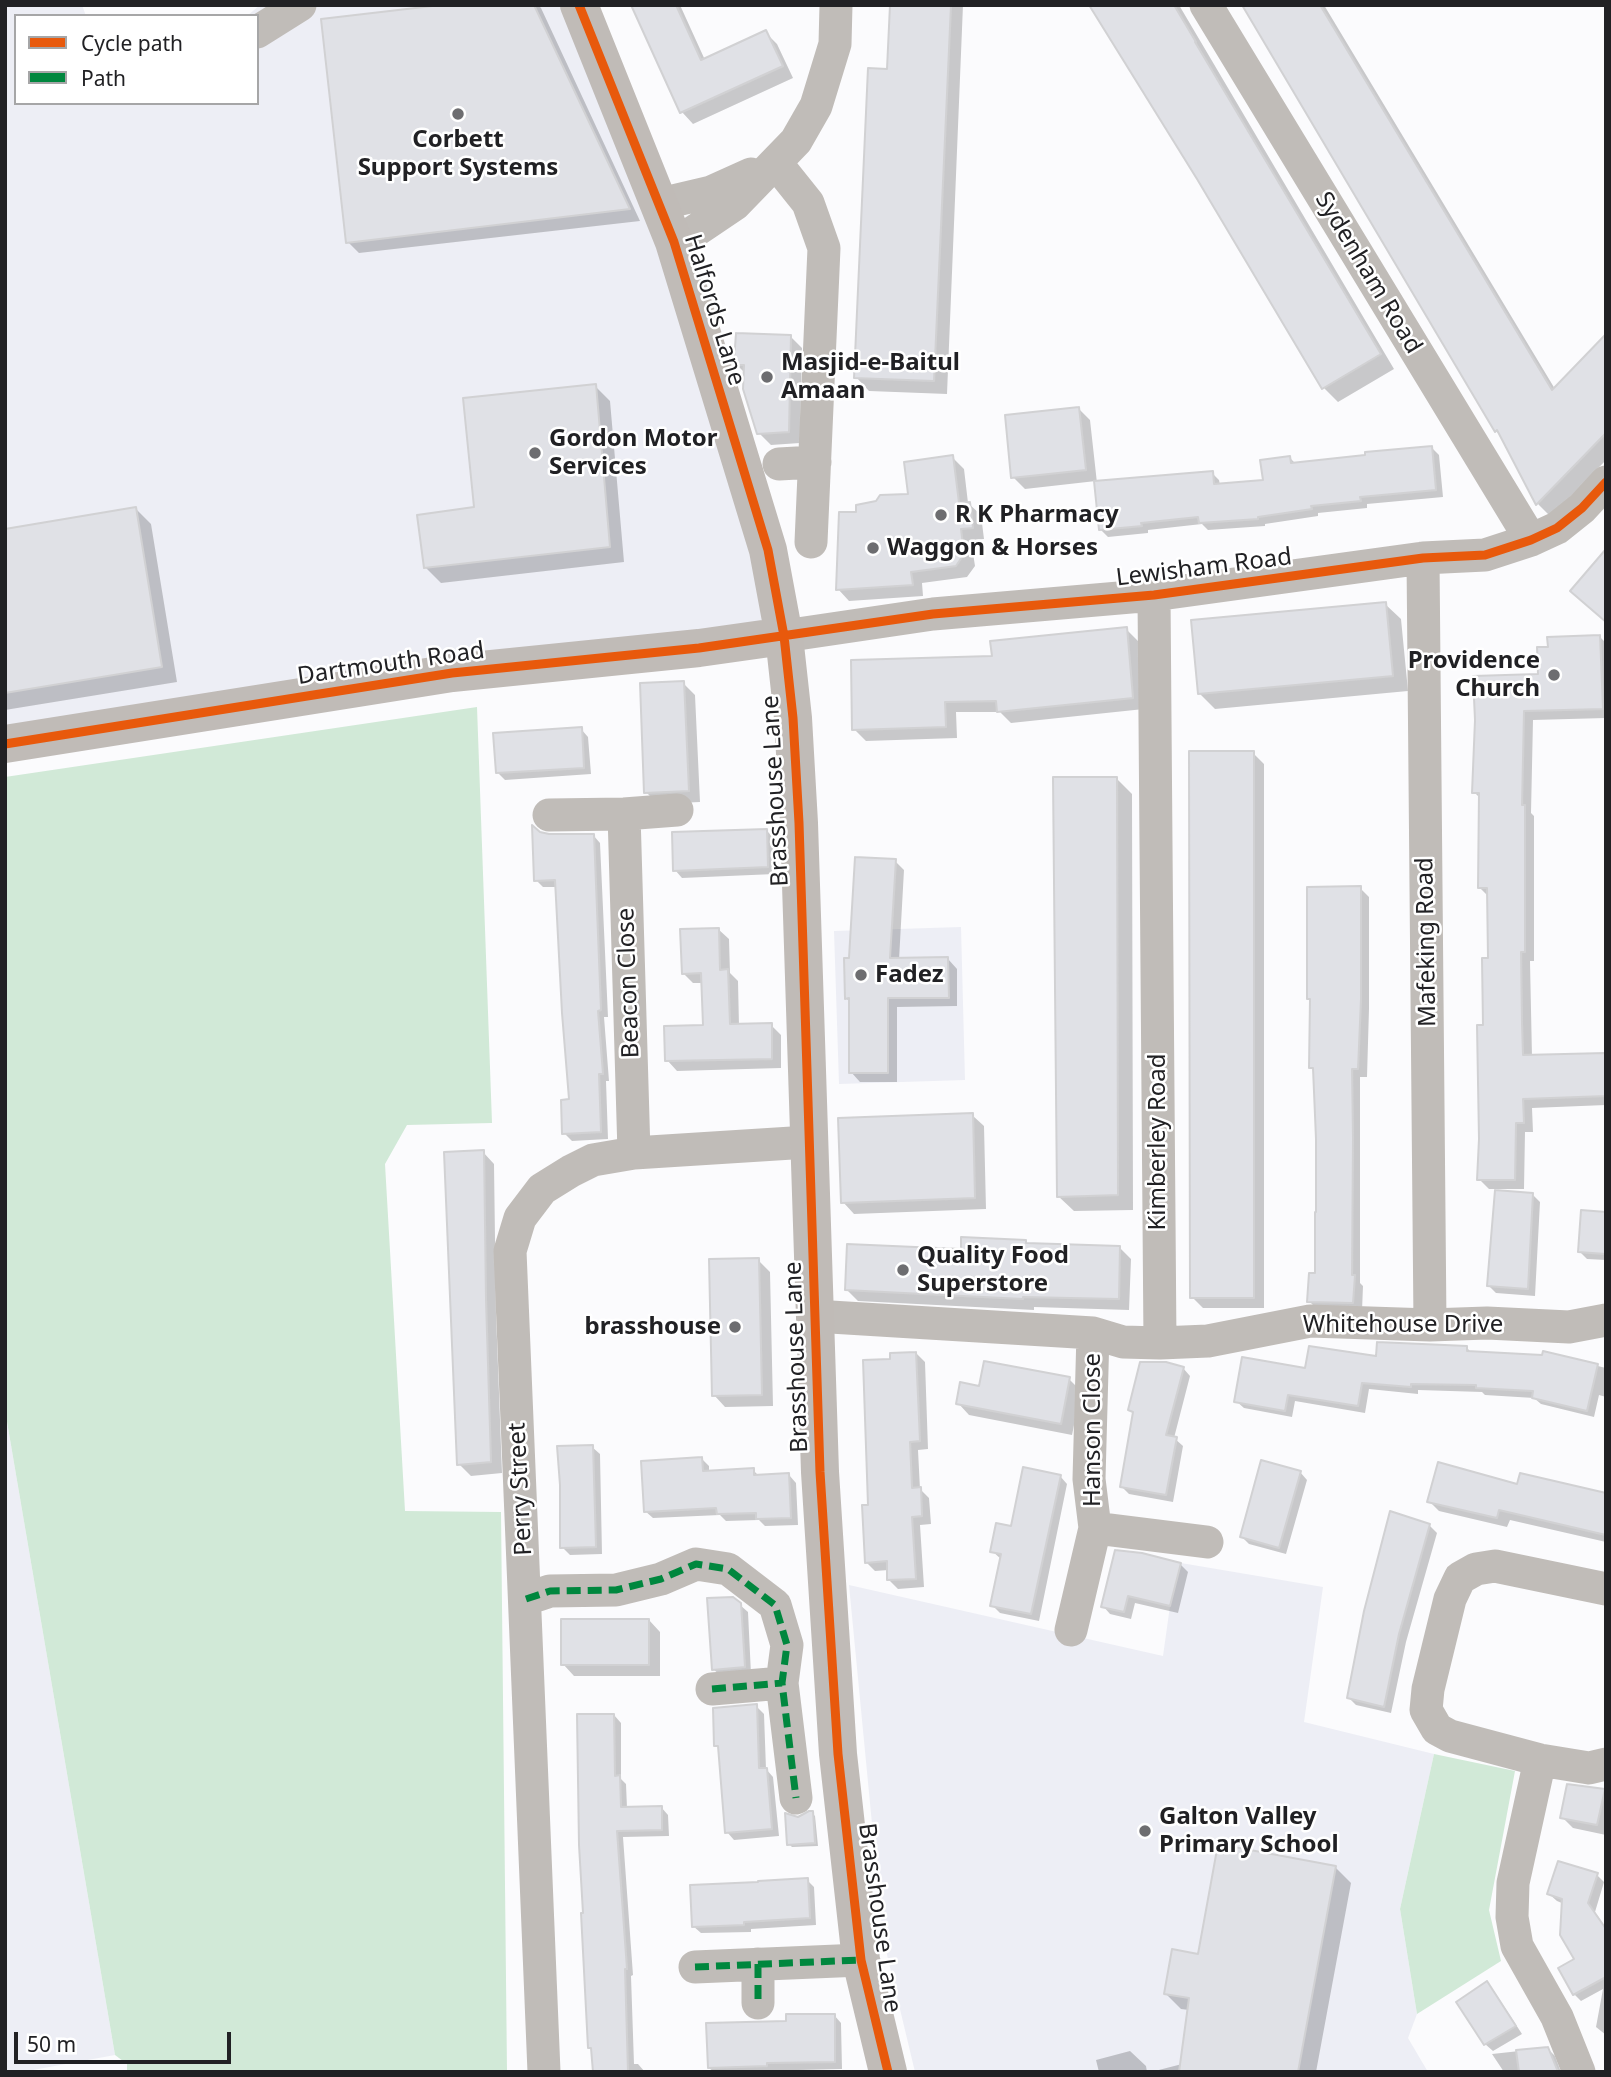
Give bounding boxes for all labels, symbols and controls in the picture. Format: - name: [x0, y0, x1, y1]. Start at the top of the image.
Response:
- legend: [14, 14, 259, 105]
- text: Cycle path: [81, 29, 183, 57]
- text: Path: [81, 64, 126, 92]
- marker: Corbett Support Systems: [450, 106, 466, 122]
- place label: Corbett Support Systems: [358, 126, 558, 182]
- street label: Sydenham Road: [1308, 187, 1428, 359]
- street label: Halfords Lane: [677, 231, 751, 389]
- place label: Masjid-e-Baitul Amaan: [781, 349, 960, 405]
- marker: Masjid-e-Baitul Amaan: [759, 369, 775, 385]
- place label: Gordon Motor Services: [549, 425, 717, 481]
- marker: Gordon Motor Services: [527, 445, 543, 461]
- place label: R K Pharmacy: [955, 501, 1119, 529]
- marker: R K Pharmacy: [933, 507, 949, 523]
- place label: Waggon & Horses: [887, 534, 1098, 562]
- marker: Waggon & Horses: [865, 540, 881, 556]
- street label: Lewisham Road: [1114, 543, 1294, 593]
- street label: Dartmouth Road: [296, 637, 486, 691]
- place label: Providence Church: [1408, 647, 1540, 703]
- marker: Providence Church: [1546, 667, 1562, 683]
- street label: Brasshouse Lane: [757, 695, 795, 887]
- street label: Mafeking Road: [1411, 857, 1443, 1027]
- street label: Beacon Close: [612, 907, 646, 1059]
- place label: Fadez: [875, 961, 944, 989]
- marker: Fadez: [853, 967, 869, 983]
- street label: Kimberley Road: [1144, 1053, 1172, 1231]
- place label: Quality Food Superstore: [917, 1242, 1069, 1298]
- street label: Brasshouse Lane: [779, 1261, 815, 1453]
- marker: Quality Food Superstore: [895, 1262, 911, 1278]
- street label: Whitehouse Drive: [1303, 1311, 1503, 1339]
- place label: brasshouse: [585, 1313, 721, 1341]
- marker: brasshouse: [727, 1319, 743, 1335]
- street label: Hanson Close: [1079, 1353, 1107, 1507]
- street label: Perry Street: [503, 1422, 539, 1556]
- place label: Galton Valley Primary School: [1159, 1803, 1339, 1859]
- street label: Brasshouse Lane: [851, 1821, 907, 2015]
- marker: Galton Valley Primary School: [1137, 1823, 1153, 1839]
- scale bar: [18, 2018, 234, 2062]
- text: 50 m: [27, 2030, 76, 2058]

